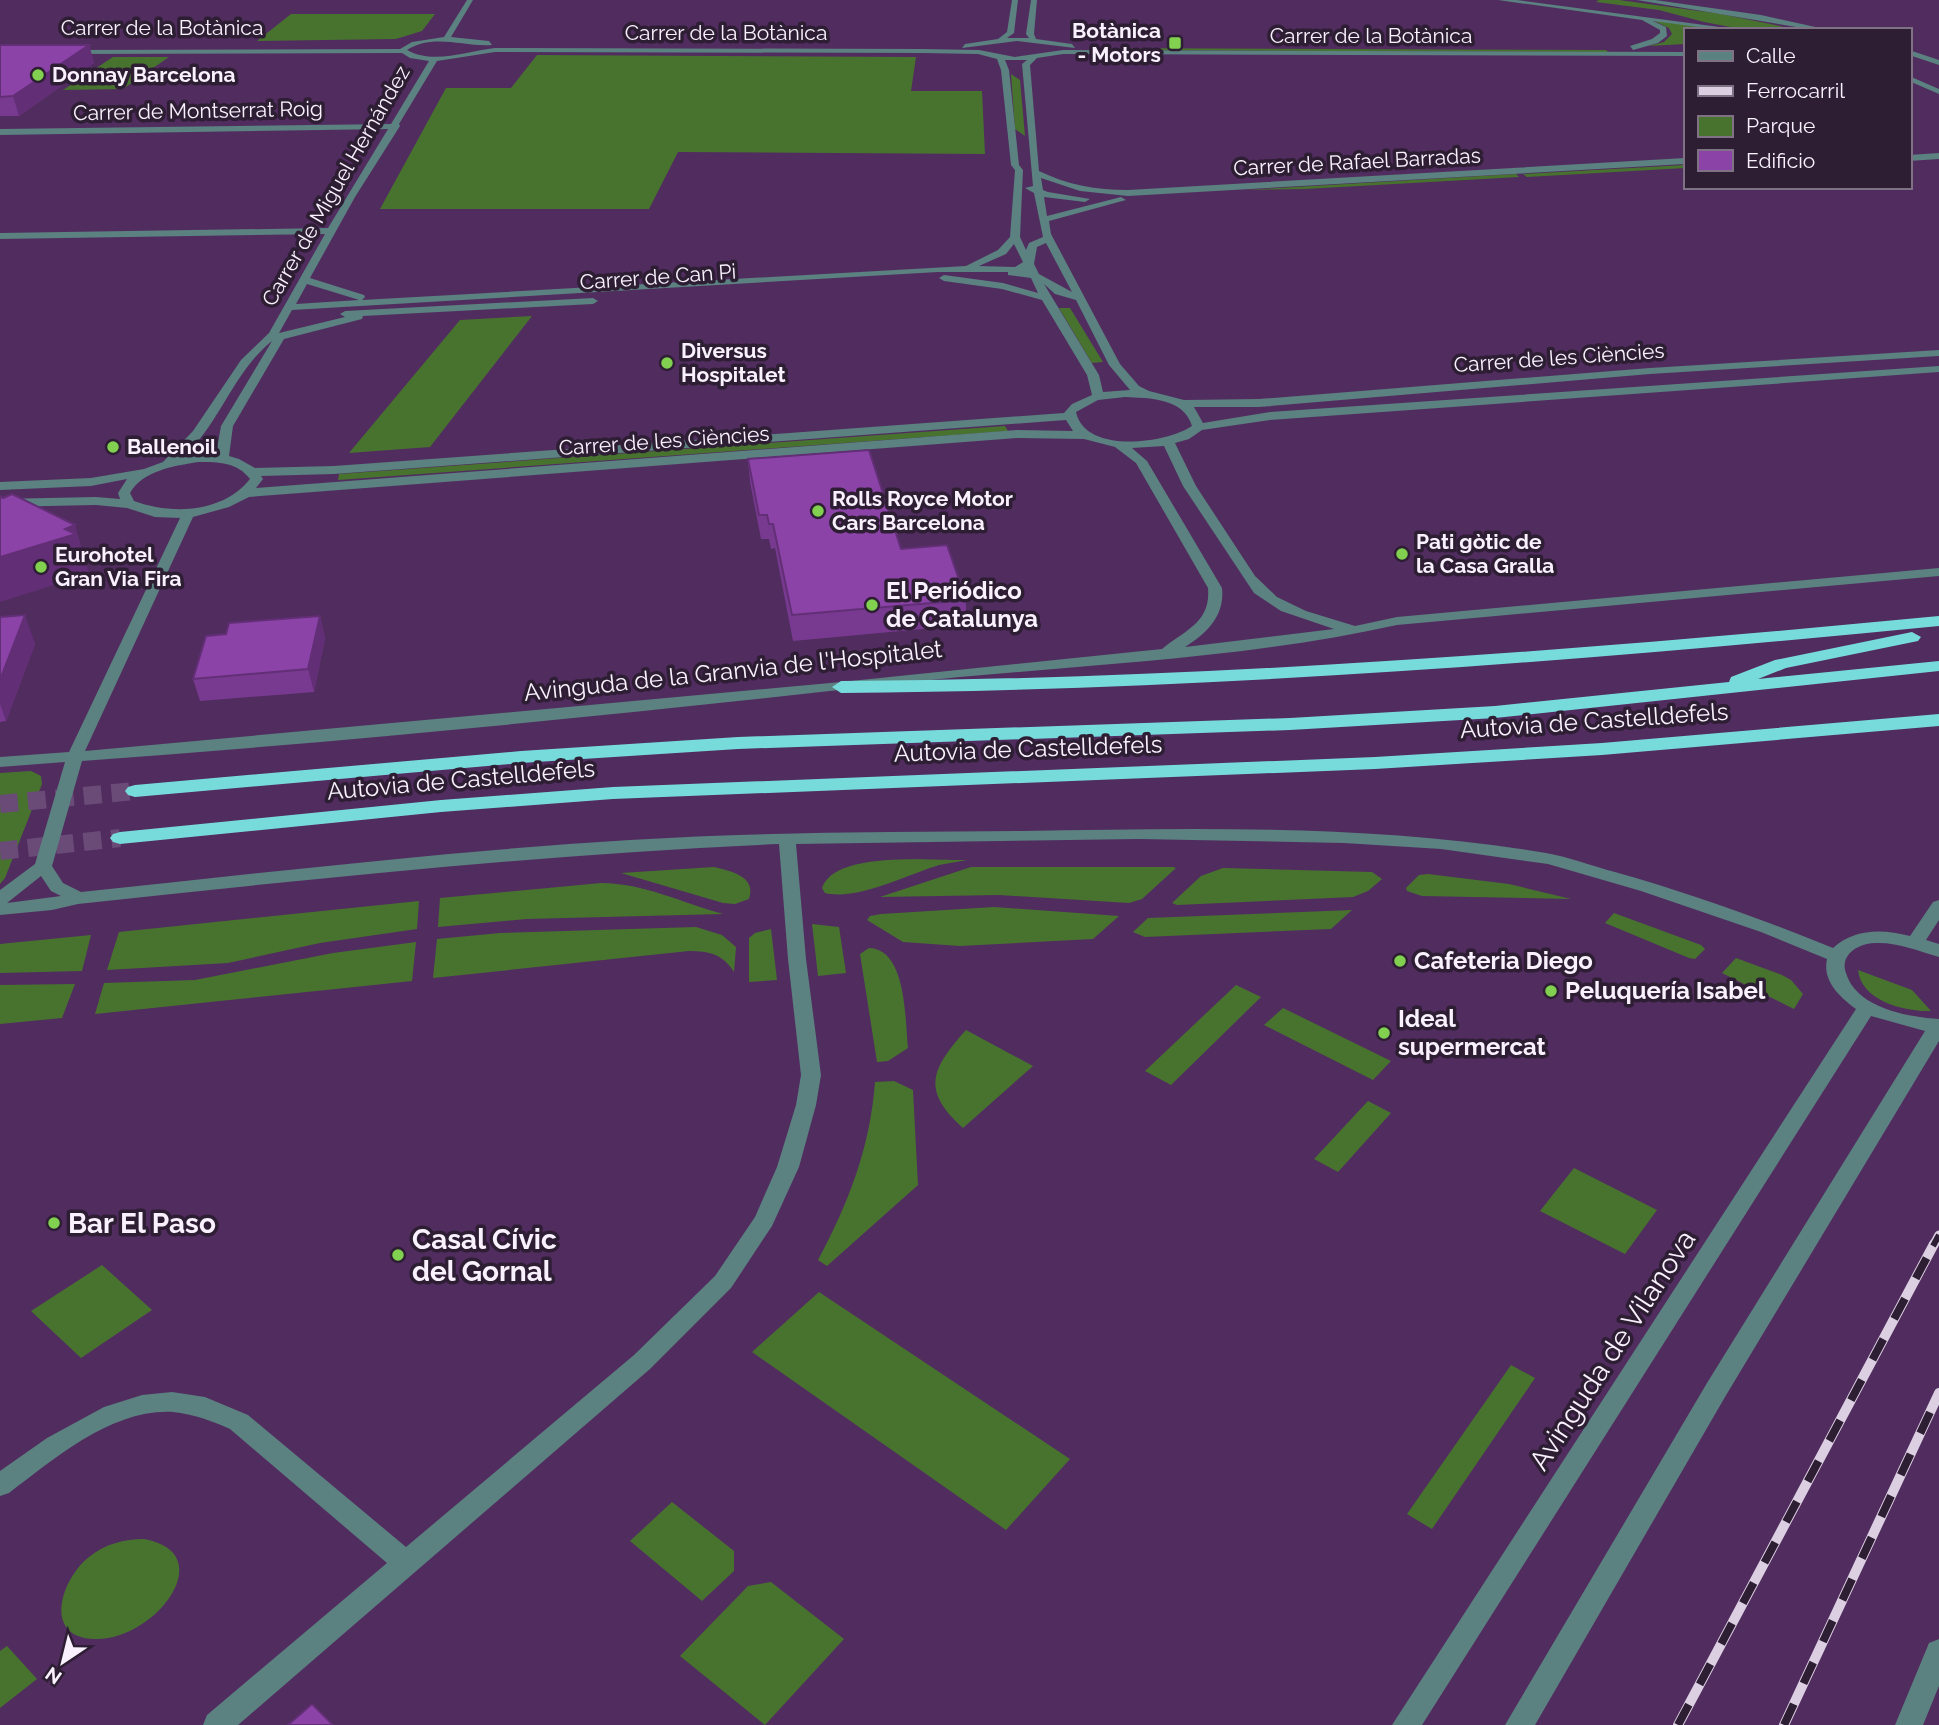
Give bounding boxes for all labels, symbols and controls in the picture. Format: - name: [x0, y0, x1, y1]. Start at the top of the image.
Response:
- street label: Carrer de la Botànica: [61, 15, 263, 40]
- place label: Botànica - Motors: [1072, 18, 1161, 67]
- street label: Carrer de la Botànica: [625, 20, 827, 45]
- street label: Carrer de la Botànica: [1270, 23, 1472, 48]
- legend: [1684, 28, 1911, 189]
- marker: Botànica - Motors: [1167, 35, 1183, 51]
- text: Calle: [1746, 43, 1796, 68]
- street label: Carrer de Miguel Hernández: [256, 61, 415, 310]
- place label: Donnay Barcelona: [52, 62, 236, 87]
- marker: Donnay Barcelona: [30, 67, 46, 83]
- text: Ferrocarril: [1746, 78, 1845, 103]
- street label: Carrer de Montserrat Roig: [73, 96, 323, 125]
- text: Parque: [1746, 113, 1815, 138]
- street label: Carrer de Rafael Barradas: [1233, 143, 1481, 180]
- text: Edificio: [1746, 148, 1815, 173]
- street label: Carrer de Can Pi: [579, 259, 737, 294]
- place label: Diversus Hospitalet: [681, 338, 786, 387]
- street label: Carrer de les Ciències: [1453, 338, 1665, 377]
- marker: Diversus Hospitalet: [659, 355, 675, 371]
- street label: Carrer de les Ciències: [558, 421, 770, 460]
- place label: Ballenoil: [127, 434, 217, 459]
- marker: Ballenoil: [105, 439, 121, 455]
- place label: Rolls Royce Motor Cars Barcelona: [832, 486, 1013, 535]
- marker: Rolls Royce Motor Cars Barcelona: [810, 503, 826, 519]
- place label: Pati gòtic de la Casa Gralla: [1416, 529, 1554, 578]
- place label: Eurohotel Gran Via Fira: [55, 542, 182, 591]
- marker: Pati gòtic de la Casa Gralla: [1394, 546, 1410, 562]
- marker: Eurohotel Gran Via Fira: [33, 559, 49, 575]
- place label: El Periódico de Catalunya: [886, 576, 1038, 633]
- marker: El Periódico de Catalunya: [864, 597, 880, 613]
- street label: Avinguda de la Granvia de l'Hospitalet: [522, 634, 943, 707]
- street label: Autovia de Castelldefels: [1459, 697, 1729, 744]
- street label: Autovia de Castelldefels: [893, 729, 1163, 768]
- street label: Autovia de Castelldefels: [326, 753, 596, 806]
- place label: Cafeteria Diego: [1414, 946, 1593, 975]
- marker: Cafeteria Diego: [1392, 953, 1408, 969]
- place label: Peluquería Isabel: [1565, 976, 1766, 1005]
- marker: Peluquería Isabel: [1543, 983, 1559, 999]
- place label: Ideal supermercat: [1398, 1004, 1546, 1061]
- marker: Ideal supermercat: [1376, 1025, 1392, 1041]
- place label: Bar El Paso: [68, 1207, 216, 1240]
- marker: Bar El Paso: [46, 1215, 62, 1231]
- place label: Casal Cívic del Gornal: [412, 1223, 557, 1288]
- street label: Avinguda de Vilanova: [1522, 1224, 1702, 1476]
- marker: Casal Cívic del Gornal: [390, 1247, 406, 1263]
- north arrow: [28, 1627, 98, 1697]
- text: N: [41, 1663, 65, 1689]

